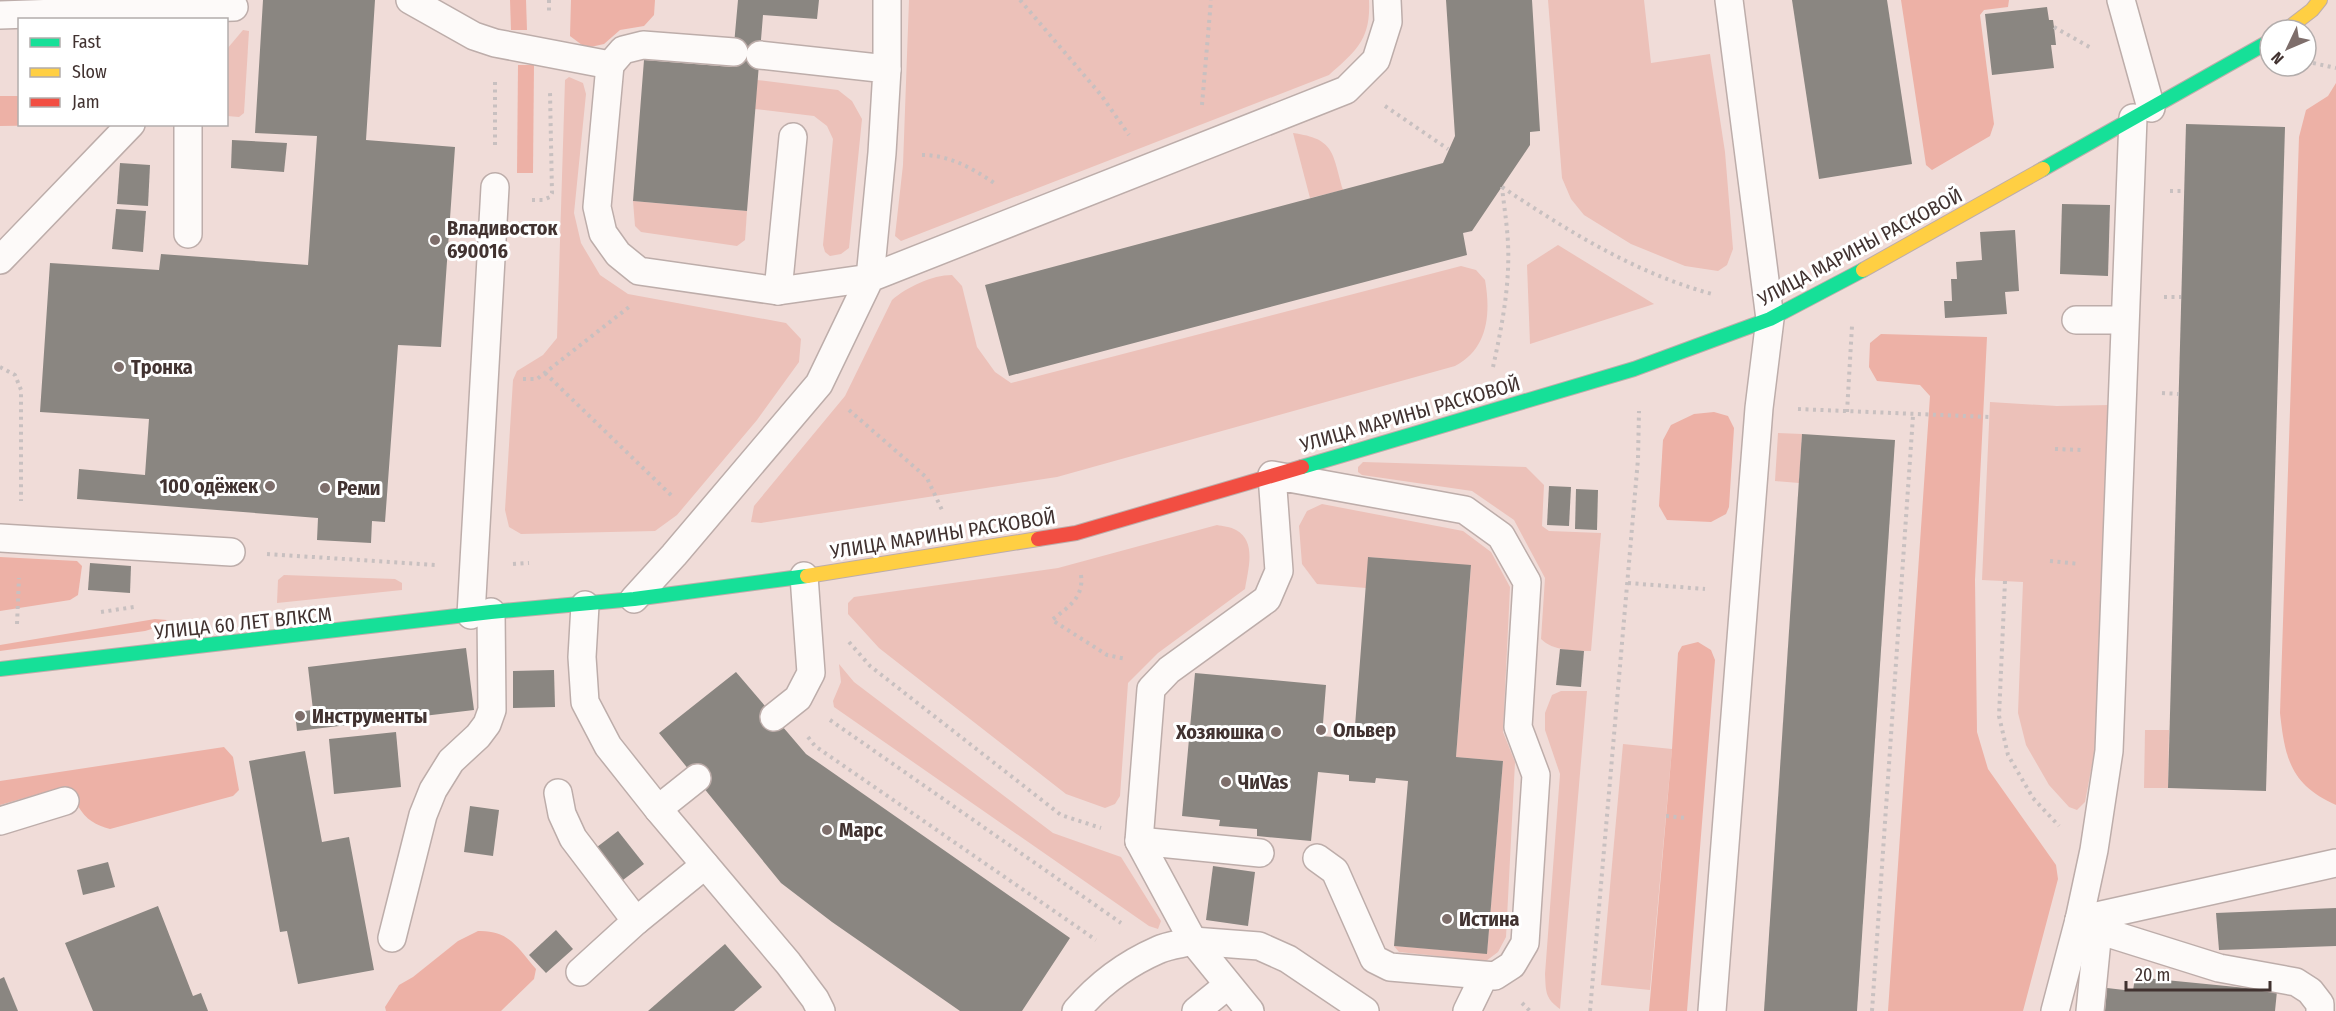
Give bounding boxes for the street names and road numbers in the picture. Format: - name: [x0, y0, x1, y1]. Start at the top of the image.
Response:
- street label: УЛИЦА МАРИНЫ РАСКОВОЙ: [1753, 183, 1966, 312]
- street label: УЛИЦА МАРИНЫ РАСКОВОЙ: [1296, 371, 1523, 457]
- street label: УЛИЦА МАРИНЫ РАСКОВОЙ: [828, 504, 1057, 564]
- street label: УЛИЦА 60 ЛЕТ ВЛКСМ: [152, 602, 333, 644]

